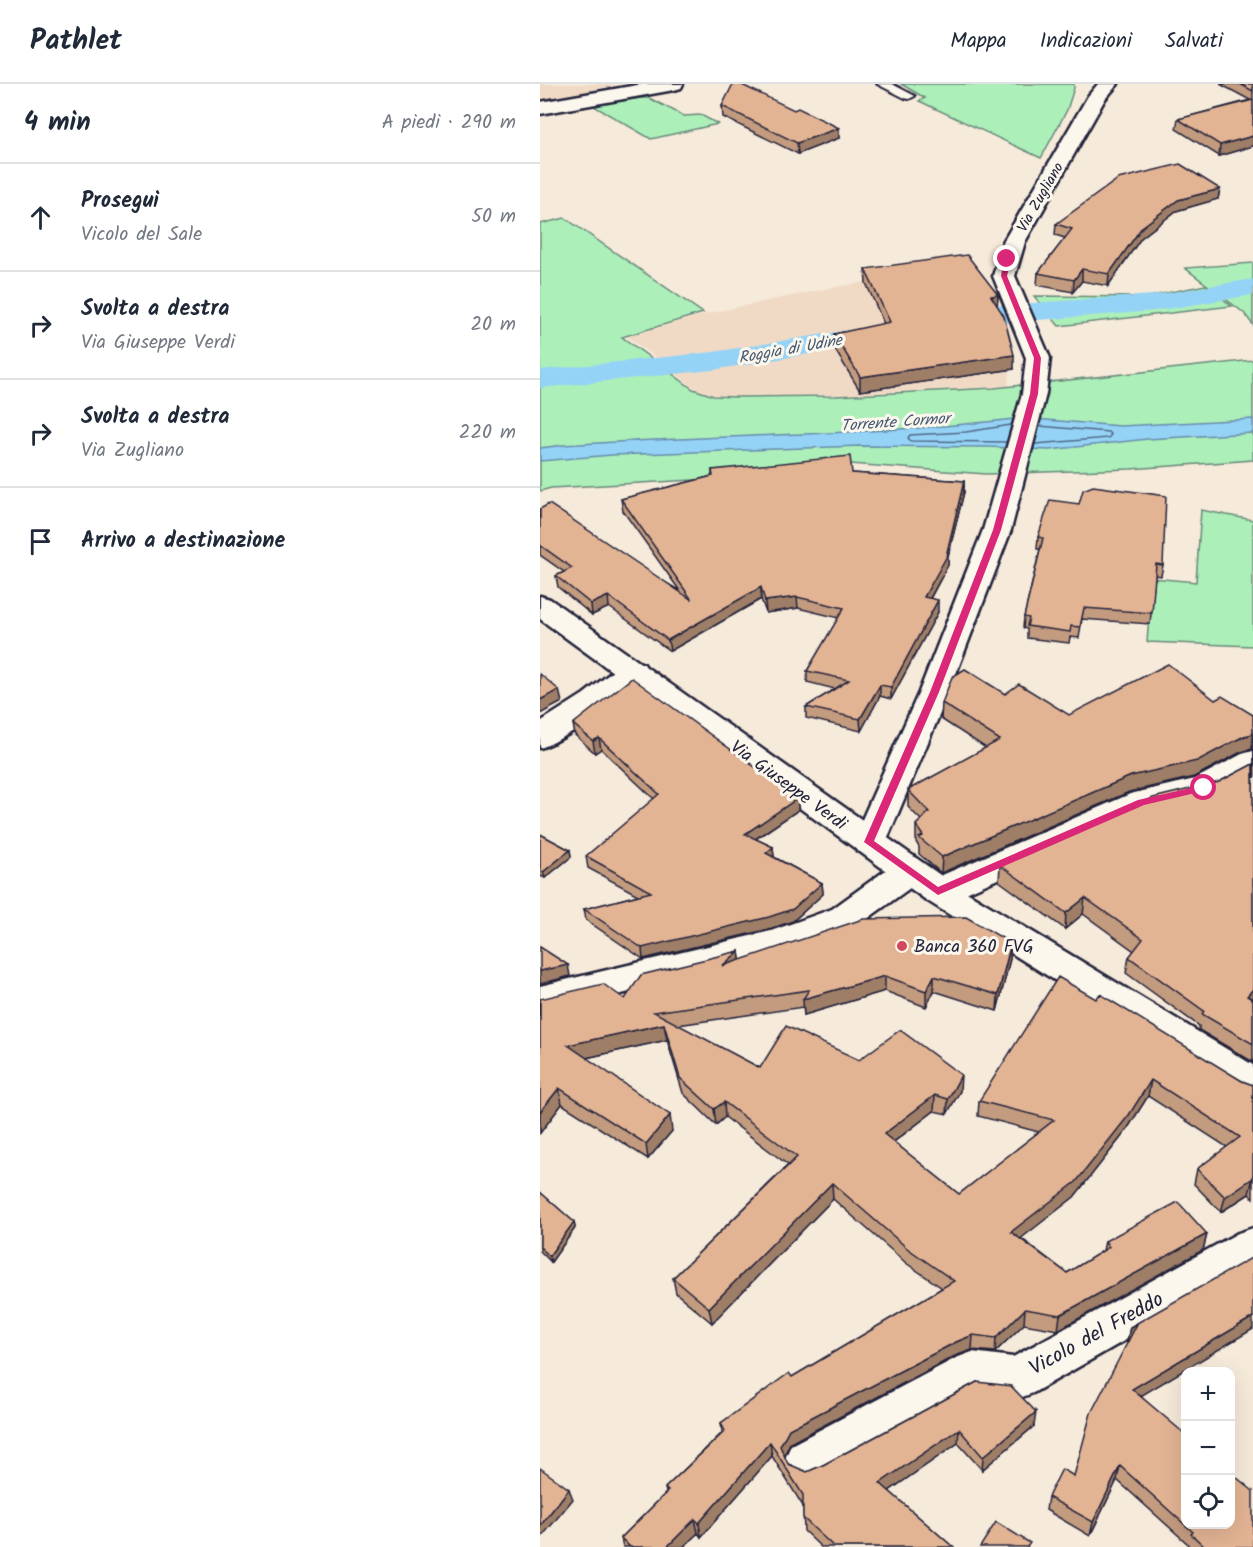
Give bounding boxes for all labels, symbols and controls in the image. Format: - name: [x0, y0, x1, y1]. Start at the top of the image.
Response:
- text: Pathlet: [30, 19, 122, 64]
- text: Mappa: [950, 25, 1007, 58]
- text: Indicazioni: [1040, 25, 1132, 58]
- text: Salvati: [1165, 25, 1223, 58]
- text: 4 min: [24, 102, 91, 144]
- text: A piedi · 290 m: [382, 107, 516, 139]
- street label: Via Zugliano: [1011, 158, 1071, 237]
- text: Prosegui: [81, 184, 159, 219]
- icon: ahead: [24, 201, 57, 234]
- text: 50 m: [471, 201, 516, 233]
- text: Vicolo del Sale: [81, 219, 202, 251]
- route end: [993, 245, 1019, 271]
- text: Svolta a destra: [81, 292, 230, 327]
- icon: right: [24, 309, 57, 342]
- text: 20 m: [470, 309, 516, 341]
- text: Via Giuseppe Verdi: [81, 327, 235, 359]
- water label: Roggia di Udine: [736, 328, 846, 371]
- text: Svolta a destra: [81, 400, 230, 435]
- water label: Torrente Cormor: [840, 406, 954, 439]
- icon: right: [24, 417, 57, 450]
- text: 220 m: [459, 417, 516, 449]
- text: Via Zugliano: [81, 435, 184, 467]
- text: Arrivo a destinazione: [81, 524, 285, 559]
- icon: arrive: [24, 525, 57, 558]
- street label: Via Giuseppe Verdi: [724, 734, 853, 839]
- route start: [1190, 774, 1216, 800]
- place label: Banca 360 FVG: [914, 933, 1034, 962]
- marker: Banca 360 FVG: [895, 939, 909, 953]
- street label: Vicolo del Freddo: [1023, 1284, 1170, 1385]
- map controls: [1181, 1367, 1235, 1529]
- button: +: [1181, 1367, 1235, 1421]
- button: −: [1181, 1421, 1235, 1475]
- button: locate: [1181, 1475, 1235, 1529]

